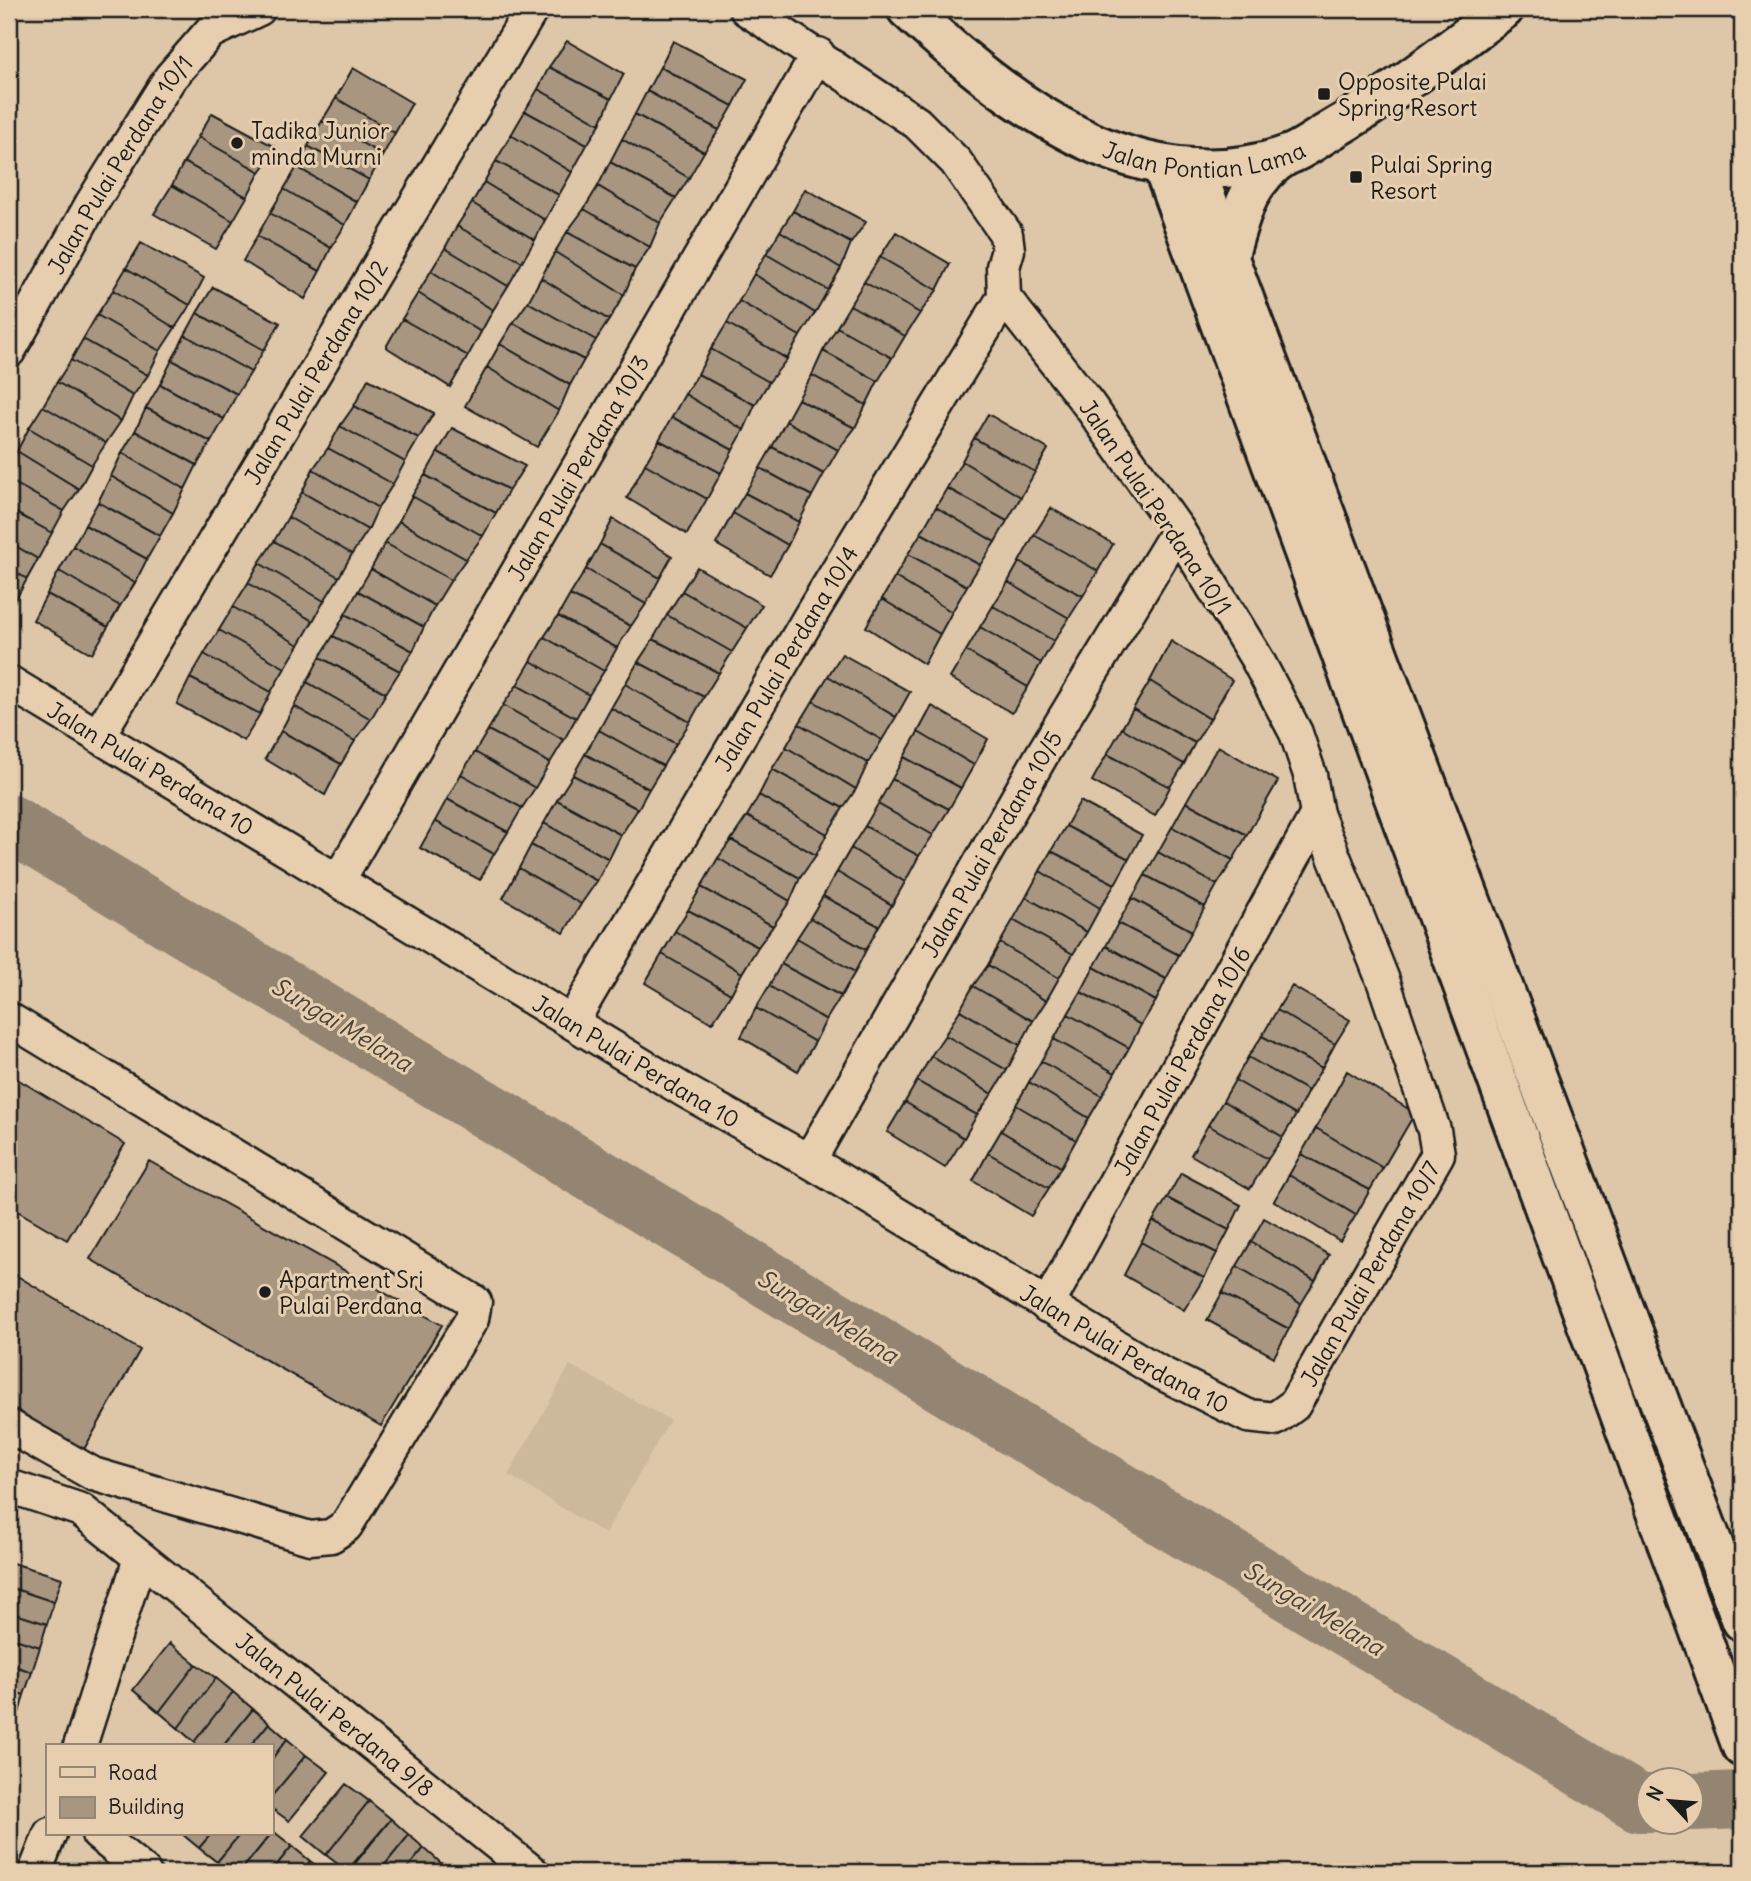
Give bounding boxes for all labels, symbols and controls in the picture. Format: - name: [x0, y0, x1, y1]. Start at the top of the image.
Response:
- street label: Jalan Pulai Perdana 10/1: [41, 49, 198, 279]
- place label: Opposite Pulai Spring Resort: [1338, 67, 1487, 122]
- marker: Opposite Pulai Spring Resort: [1316, 86, 1332, 102]
- place label: Tadika Junior minda Murni: [251, 116, 390, 171]
- street label: Jalan Pontian Lama: [1099, 134, 1310, 183]
- marker: Tadika Junior minda Murni: [229, 135, 245, 151]
- place label: Pulai Spring Resort: [1370, 150, 1493, 205]
- marker: Pulai Spring Resort: [1348, 169, 1364, 185]
- street label: Jalan Pulai Perdana 10/2: [237, 255, 393, 489]
- street label: Jalan Pulai Perdana 10/3: [501, 349, 655, 586]
- street label: Jalan Pulai Perdana 10/1: [1073, 394, 1239, 620]
- street label: Jalan Pulai Perdana 10/4: [708, 540, 864, 776]
- street label: Jalan Pulai Perdana 10: [43, 695, 259, 841]
- street label: Jalan Pulai Perdana 10/5: [915, 725, 1068, 962]
- street label: Jalan Pulai Perdana 10/6: [1107, 941, 1256, 1180]
- water label: Sungai Melana: [266, 970, 419, 1078]
- street label: Jalan Pulai Perdana 10: [528, 988, 745, 1133]
- street label: Jalan Pulai Perdana 10/7: [1294, 1156, 1446, 1391]
- water label: Sungai Melana: [752, 1262, 905, 1370]
- place label: Apartment Sri Pulai Perdana: [279, 1265, 423, 1320]
- street label: Jalan Pulai Perdana 10: [1015, 1278, 1234, 1419]
- marker: Apartment Sri Pulai Perdana: [257, 1284, 273, 1300]
- water label: Sungai Melana: [1238, 1554, 1391, 1662]
- street label: Jalan Pulai Perdana 9/8: [230, 1626, 440, 1802]
- legend: [46, 1744, 273, 1836]
- text: Road: [108, 1759, 157, 1786]
- north arrow: [1636, 1766, 1706, 1836]
- text: N: [1641, 1782, 1668, 1805]
- text: Building: [108, 1793, 184, 1820]

